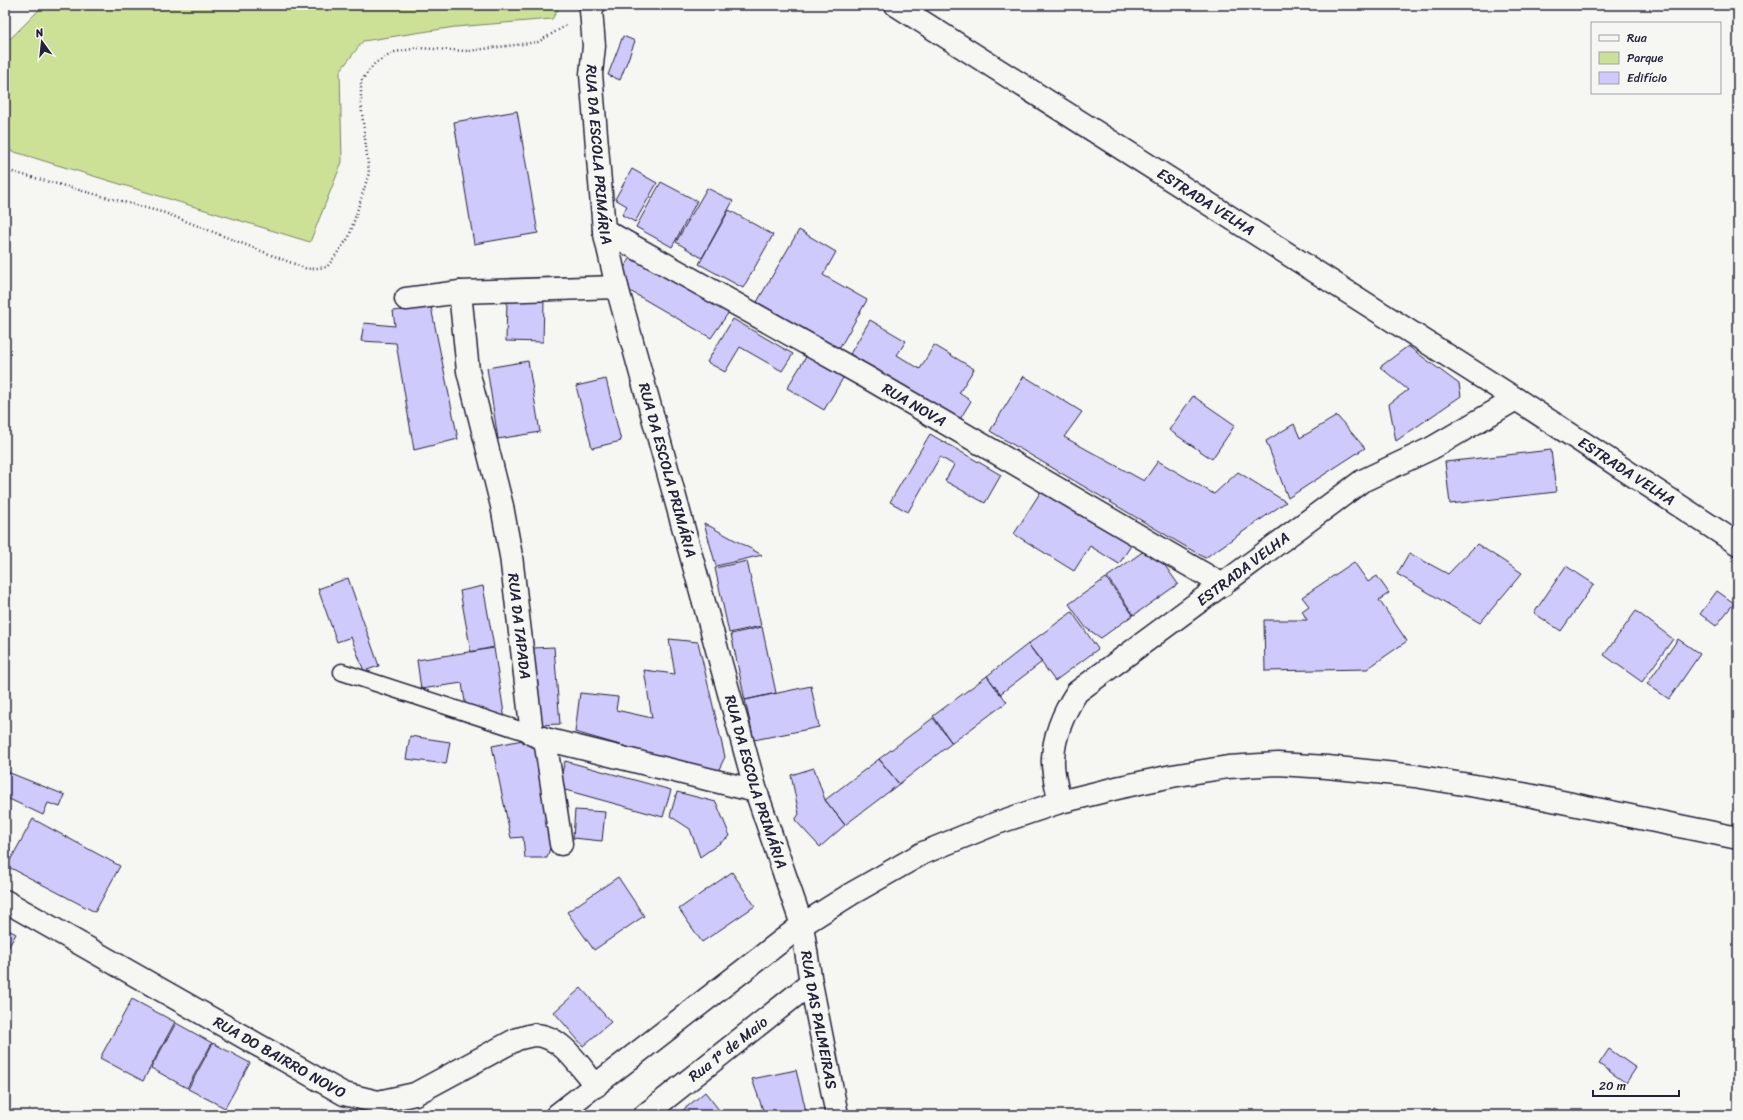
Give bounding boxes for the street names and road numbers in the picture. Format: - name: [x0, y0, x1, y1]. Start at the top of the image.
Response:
- street label: RUA DA ESCOLA PRIMÁRIA: [578, 63, 620, 247]
- street label: ESTRADA VELHA: [1152, 161, 1260, 243]
- street label: RUA NOVA: [877, 376, 951, 434]
- street label: RUA DA ESCOLA PRIMÁRIA: [631, 380, 704, 560]
- street label: ESTRADA VELHA: [1573, 430, 1680, 513]
- street label: ESTRADA VELHA: [1191, 525, 1295, 613]
- street label: RUA DA TAPADA: [500, 572, 538, 680]
- street label: RUA DA ESCOLA PRIMÁRIA: [717, 692, 795, 872]
- street label: RUA DAS PALMEIRAS: [793, 949, 845, 1092]
- street label: RUA DO BAIRRO NOVO: [208, 1009, 351, 1106]
- street label: Rua 1º de Maio: [682, 1009, 774, 1089]

